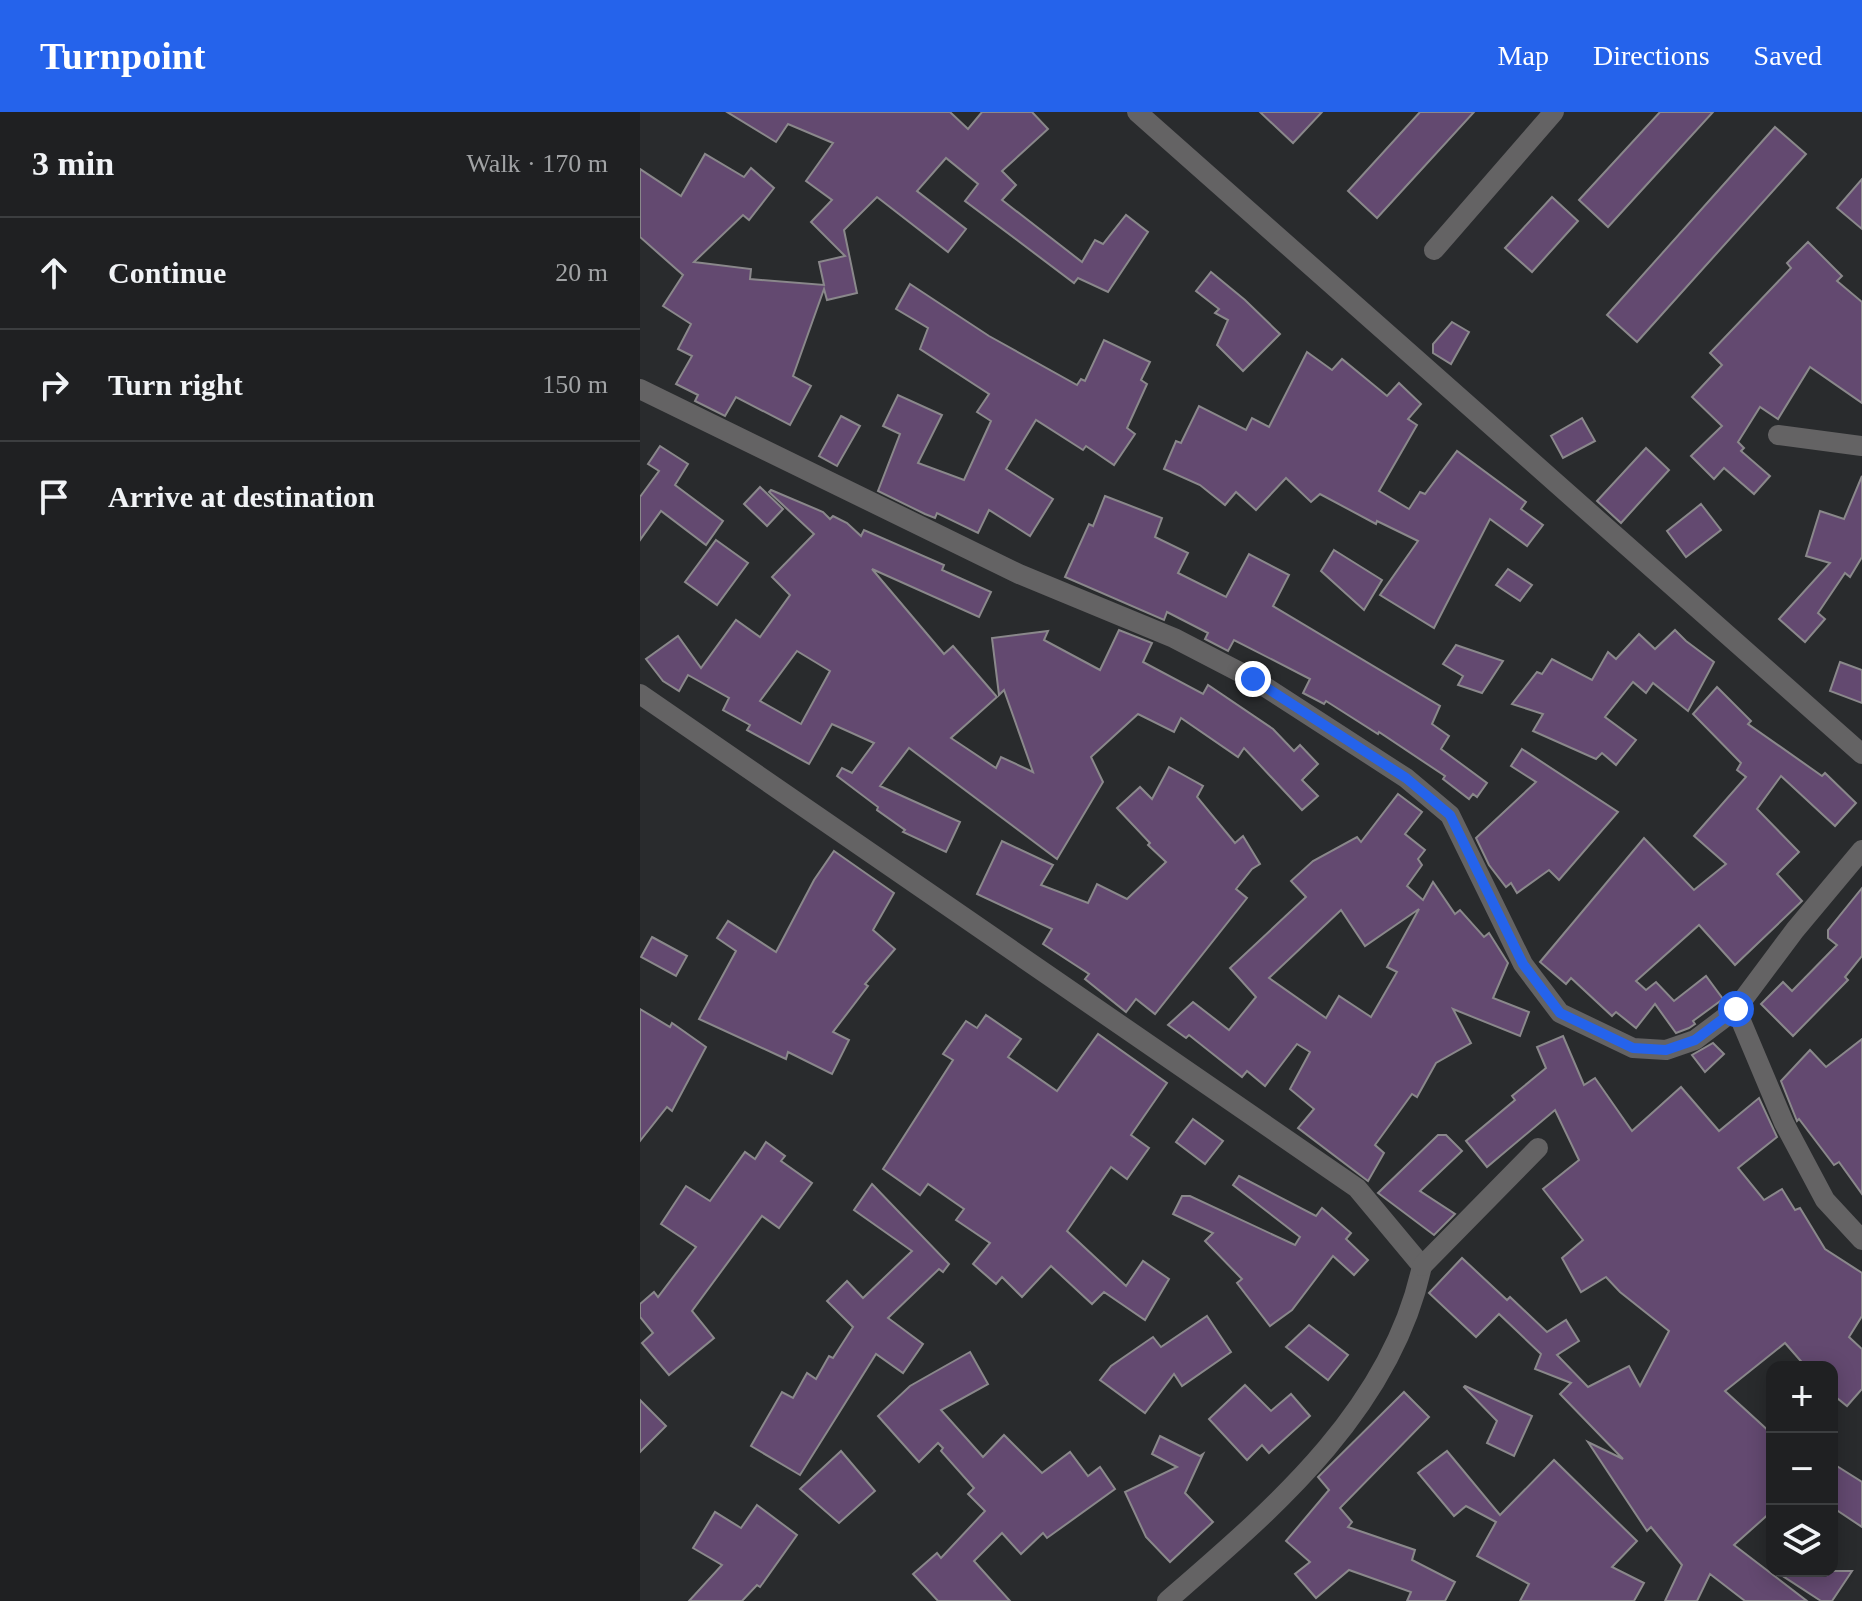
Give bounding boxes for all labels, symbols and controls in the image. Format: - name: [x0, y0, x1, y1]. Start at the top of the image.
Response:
- text: Turnpoint: [40, 35, 205, 77]
- text: Map: [1498, 40, 1549, 71]
- text: Directions: [1593, 40, 1710, 71]
- text: Saved: [1754, 40, 1822, 71]
- text: 3 min: [32, 145, 114, 182]
- text: Walk · 170 m: [466, 149, 608, 178]
- icon: ahead: [32, 251, 76, 295]
- text: Continue: [108, 256, 226, 289]
- text: 20 m: [555, 258, 608, 287]
- icon: right: [32, 363, 76, 407]
- text: Turn right: [108, 368, 243, 401]
- text: 150 m: [542, 370, 608, 399]
- icon: arrive: [32, 475, 76, 519]
- text: Arrive at destination: [108, 480, 375, 513]
- route end: [1235, 661, 1271, 697]
- route start: [1718, 991, 1754, 1027]
- map controls: [1766, 1361, 1838, 1577]
- button: +: [1766, 1361, 1838, 1433]
- button: −: [1766, 1433, 1838, 1505]
- button: layers: [1766, 1505, 1838, 1577]

